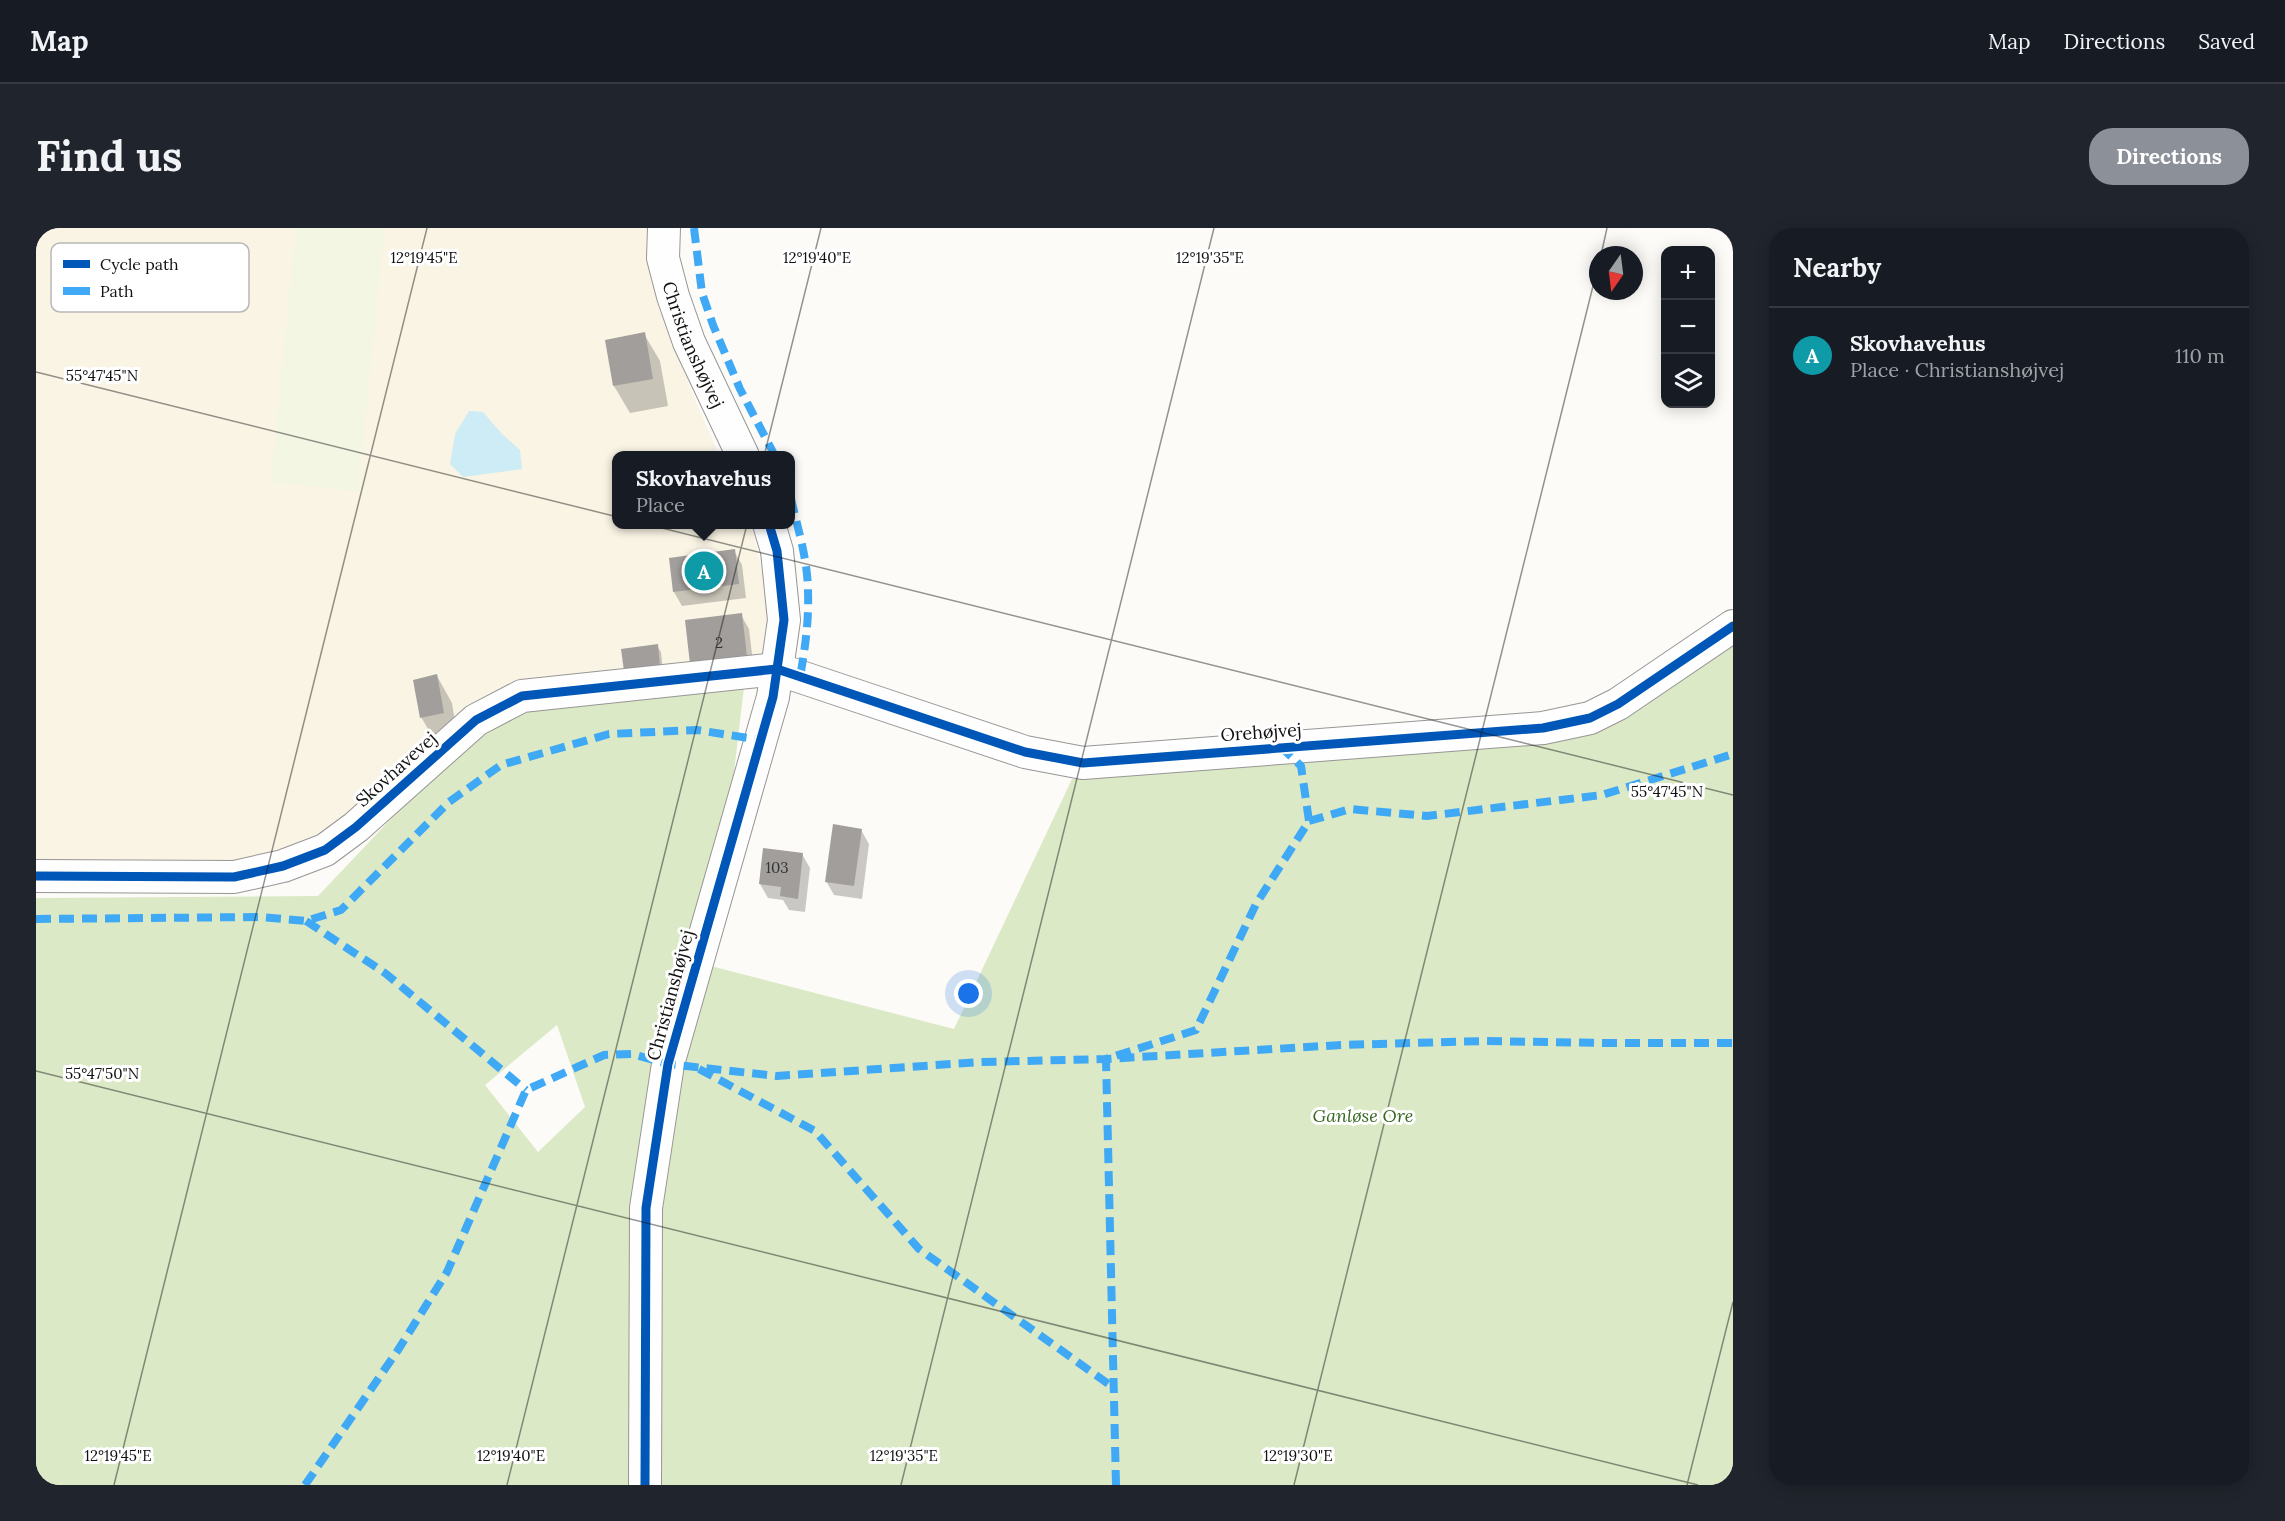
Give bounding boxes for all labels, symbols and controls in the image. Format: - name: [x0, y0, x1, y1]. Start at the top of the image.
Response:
- text: Map: [30, 23, 89, 59]
- text: Map: [1988, 28, 2031, 55]
- text: Directions: [2064, 28, 2165, 55]
- text: Saved: [2198, 28, 2255, 55]
- button: Directions: [2089, 128, 2249, 185]
- text: Find us: [36, 129, 182, 183]
- legend: [51, 243, 249, 312]
- north arrow: [1589, 246, 1643, 300]
- map controls: [1661, 246, 1715, 408]
- button: +: [1661, 246, 1715, 300]
- text: 12°19'45"E: [391, 248, 457, 267]
- text: 12°19'40"E: [783, 248, 851, 267]
- text: 12°19'35"E: [1176, 248, 1244, 267]
- text: Nearby: [1793, 251, 1881, 284]
- text: Cycle path: [100, 254, 179, 274]
- street label: Christianshøjvej: [658, 279, 730, 411]
- text: Path: [100, 281, 134, 301]
- button: −: [1661, 300, 1715, 354]
- text: Skovhavehus: [1850, 329, 1986, 357]
- text: A: [1806, 343, 1819, 368]
- text: 110 m: [2175, 343, 2225, 368]
- button: layers: [1661, 354, 1715, 408]
- text: Place · Christianshøjvej: [1850, 357, 2064, 382]
- text: 55°47'45"N: [66, 366, 138, 385]
- popup: [612, 451, 795, 529]
- text: Skovhavehus: [636, 464, 771, 492]
- text: Place: [636, 492, 685, 517]
- pin: A: [684, 548, 724, 594]
- house number: 2: [715, 633, 723, 652]
- street label: Orehøjvej: [1220, 718, 1302, 746]
- street label: Skovhavevej: [351, 727, 441, 811]
- text: 55°47'45"N: [1631, 782, 1703, 801]
- house number: 103: [765, 858, 789, 877]
- street label: Christianshøjvej: [641, 927, 699, 1063]
- your location: [954, 979, 983, 1008]
- text: 55°47'50"N: [65, 1064, 139, 1083]
- park label: Ganløse Ore: [1313, 1104, 1413, 1127]
- text: 12°19'45"E: [85, 1446, 151, 1465]
- text: 12°19'40"E: [477, 1446, 545, 1465]
- text: 12°19'35"E: [870, 1446, 938, 1465]
- text: 12°19'30"E: [1263, 1446, 1333, 1465]

